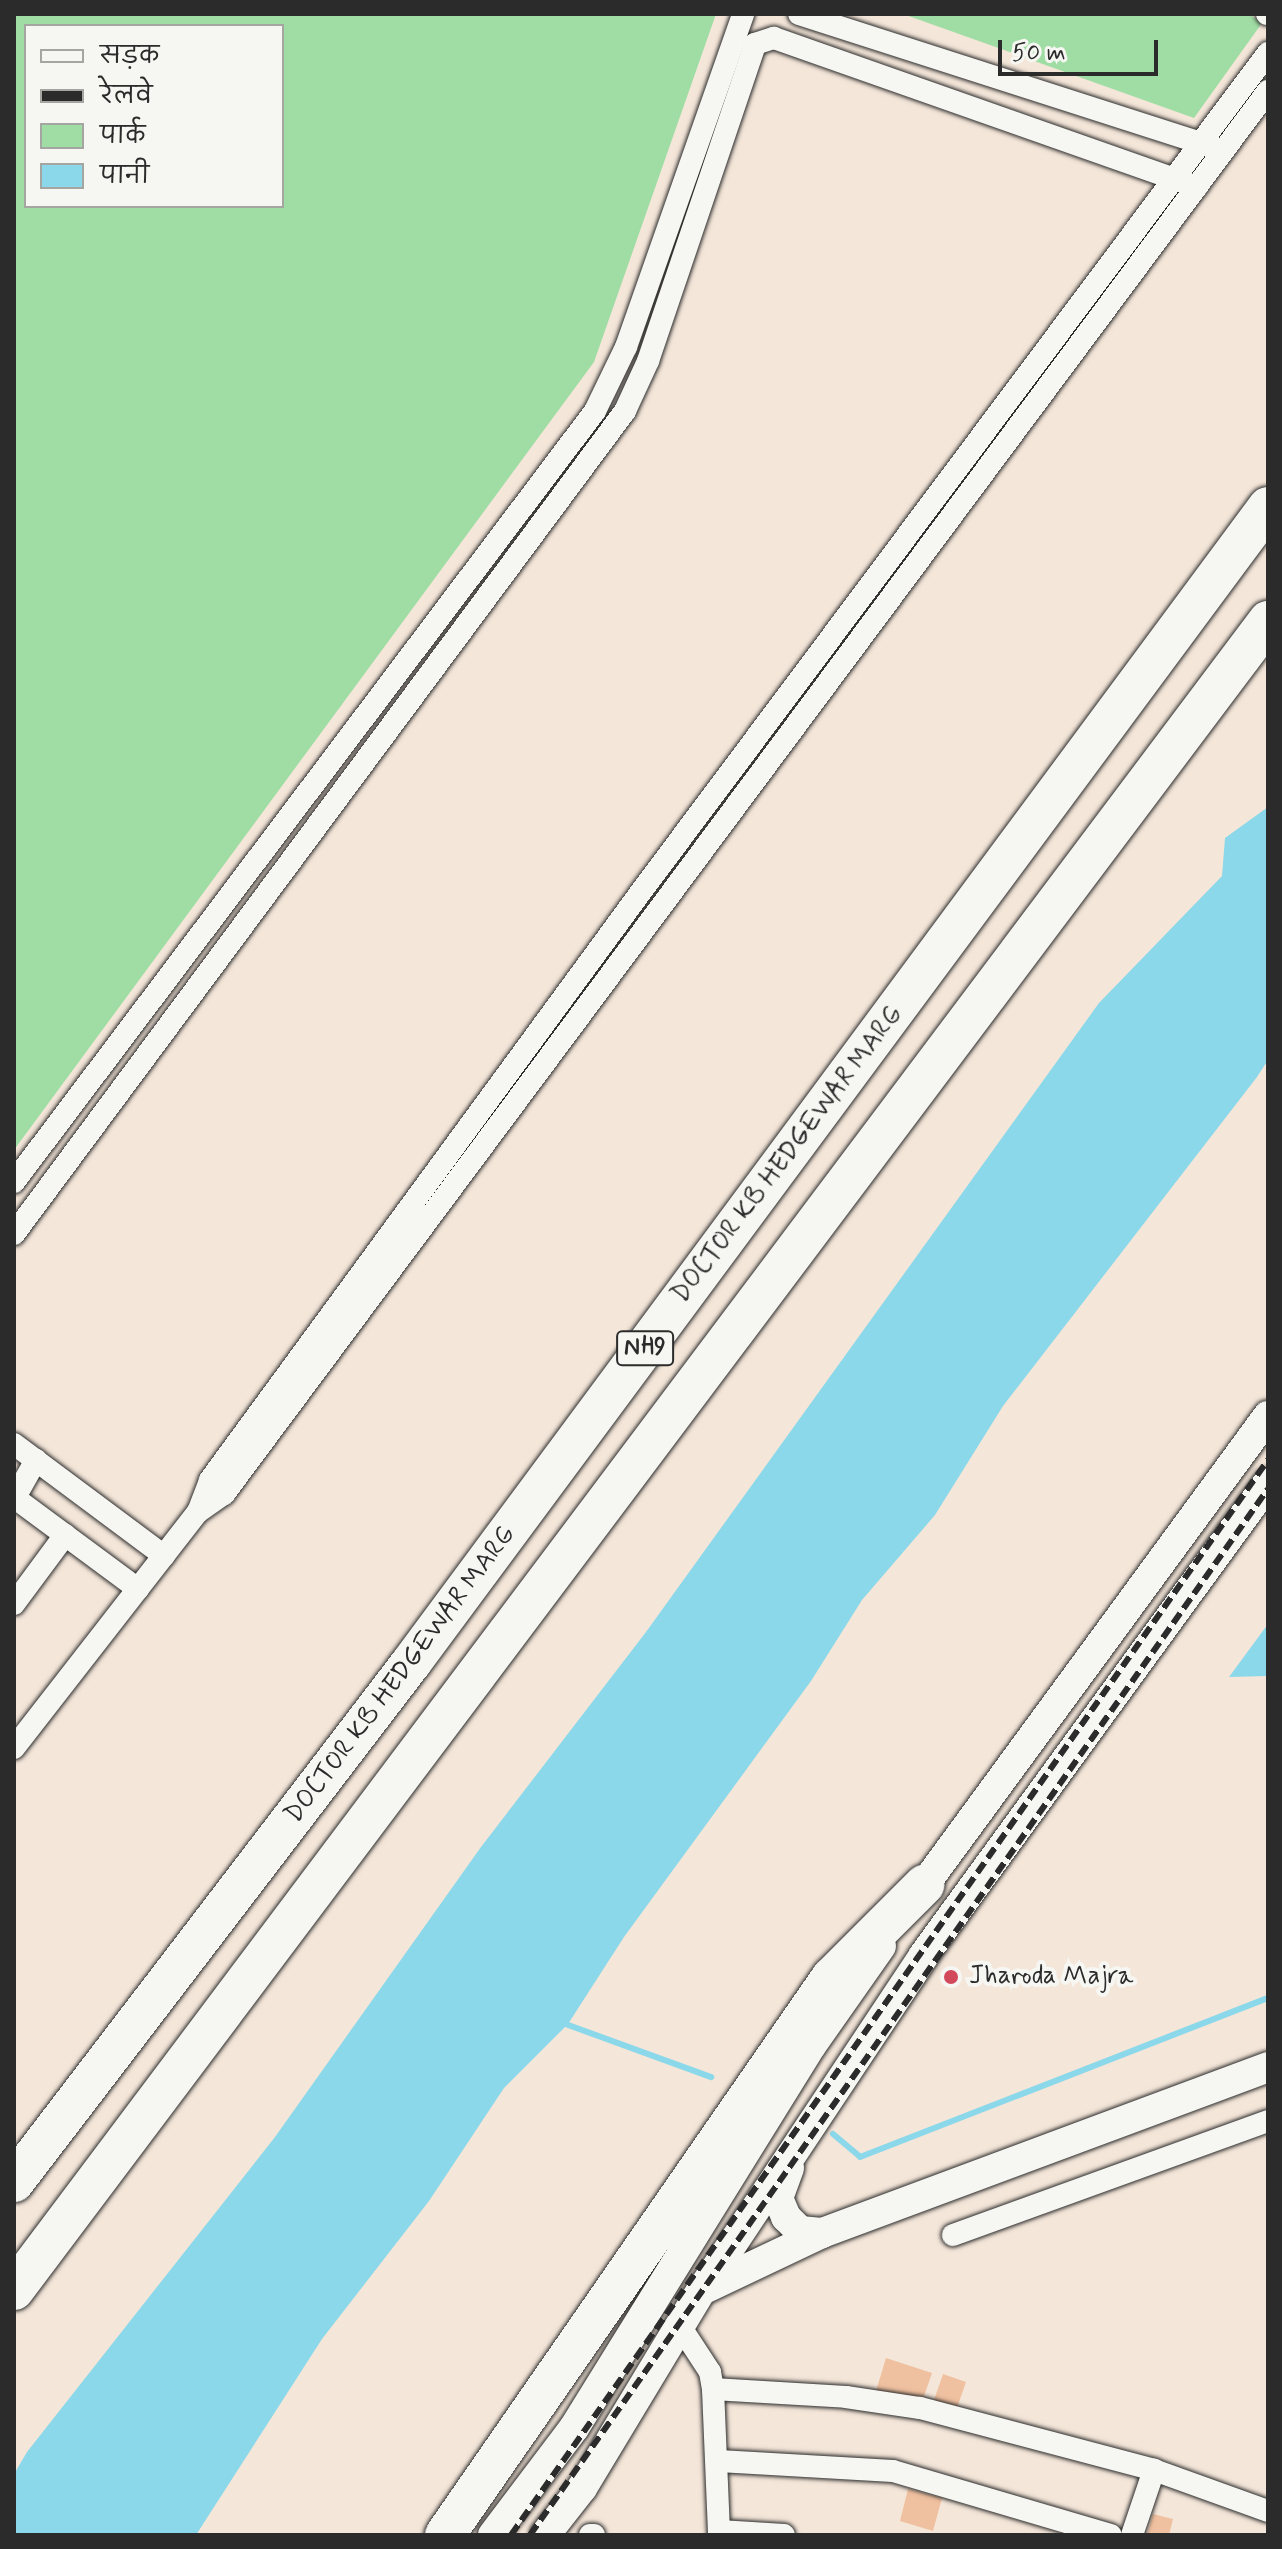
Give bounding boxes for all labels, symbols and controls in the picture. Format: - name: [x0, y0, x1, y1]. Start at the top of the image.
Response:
- legend: [24, 24, 284, 208]
- scale bar: [1002, 24, 1162, 74]
- text: 50 m: [1012, 38, 1066, 69]
- text: सड़क: [100, 41, 159, 72]
- text: रेलवे: [100, 81, 153, 112]
- text: पार्क: [100, 121, 145, 152]
- text: पानी: [100, 161, 149, 192]
- street label: DOCTOR KB HEDGEWAR MARG: [666, 1000, 910, 1310]
- road number: NH9: [615, 1328, 675, 1368]
- street label: DOCTOR KB HEDGEWAR MARG: [279, 1520, 523, 1830]
- place label: Jharoda Majra: [969, 1961, 1134, 1993]
- marker: Jharoda Majra: [940, 1966, 962, 1988]

